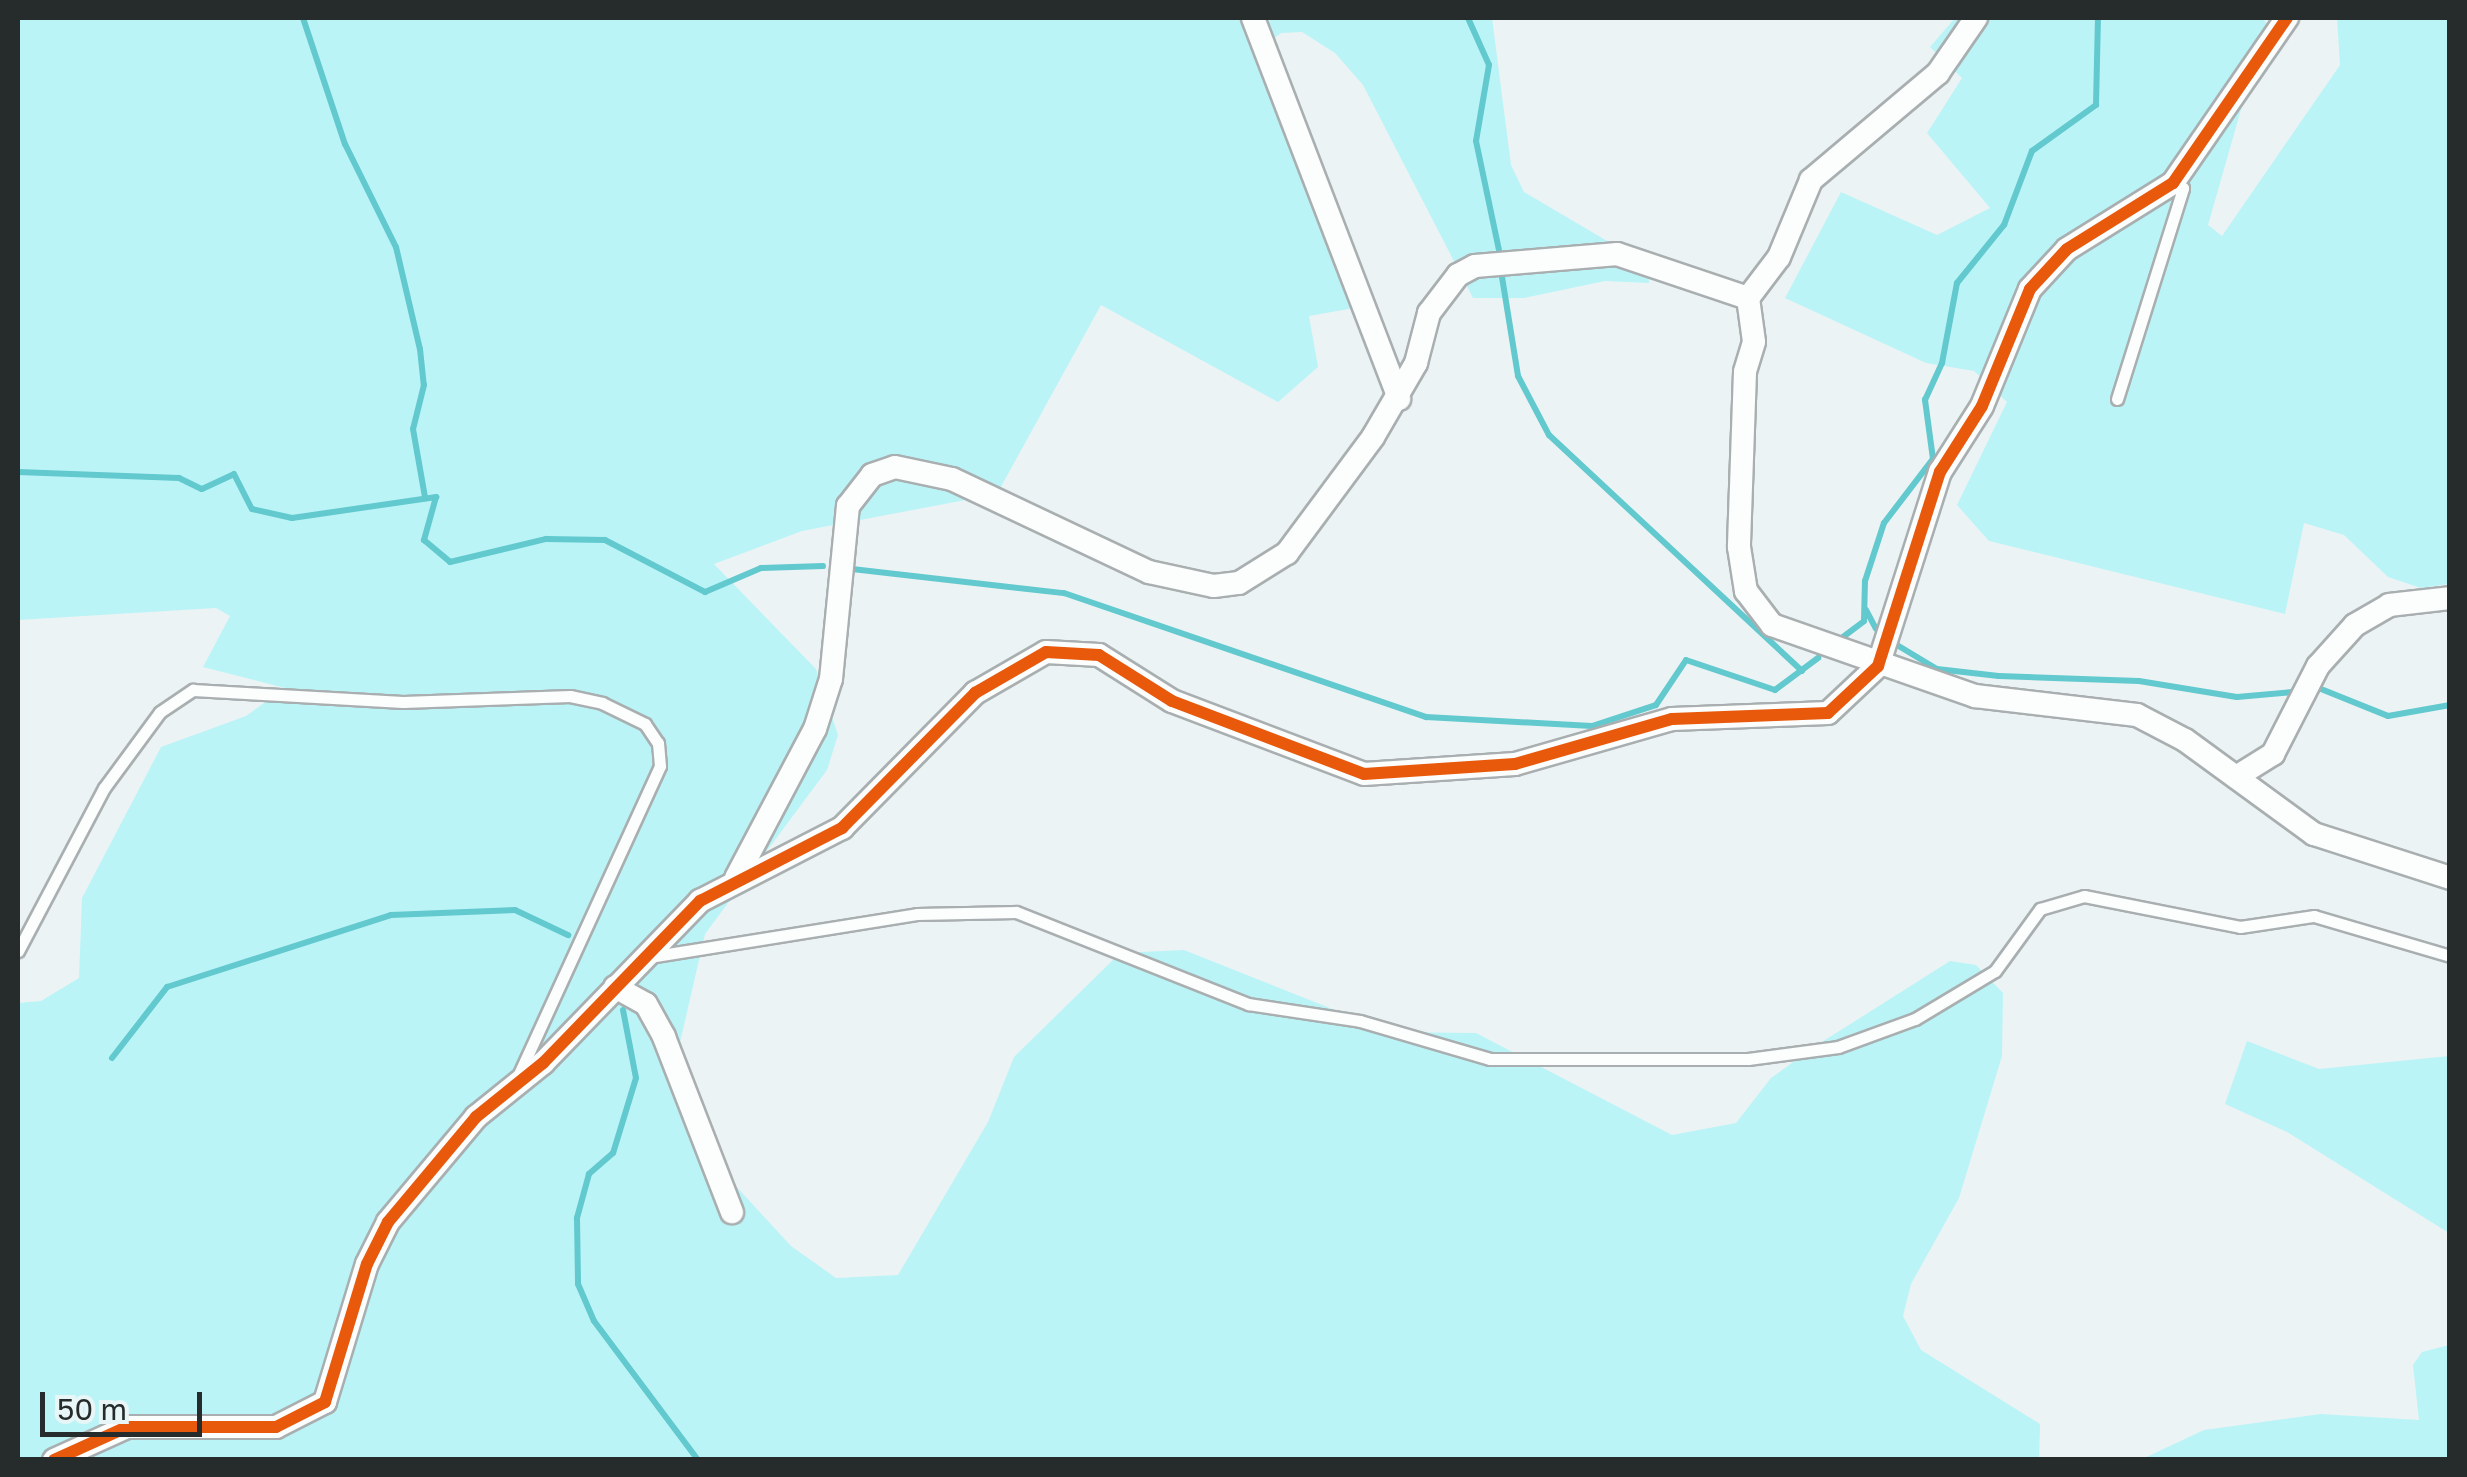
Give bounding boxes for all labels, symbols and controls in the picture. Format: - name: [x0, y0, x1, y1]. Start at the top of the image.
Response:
- scale bar: [45, 1372, 208, 1434]
- text: 50 m: [57, 1391, 127, 1427]

